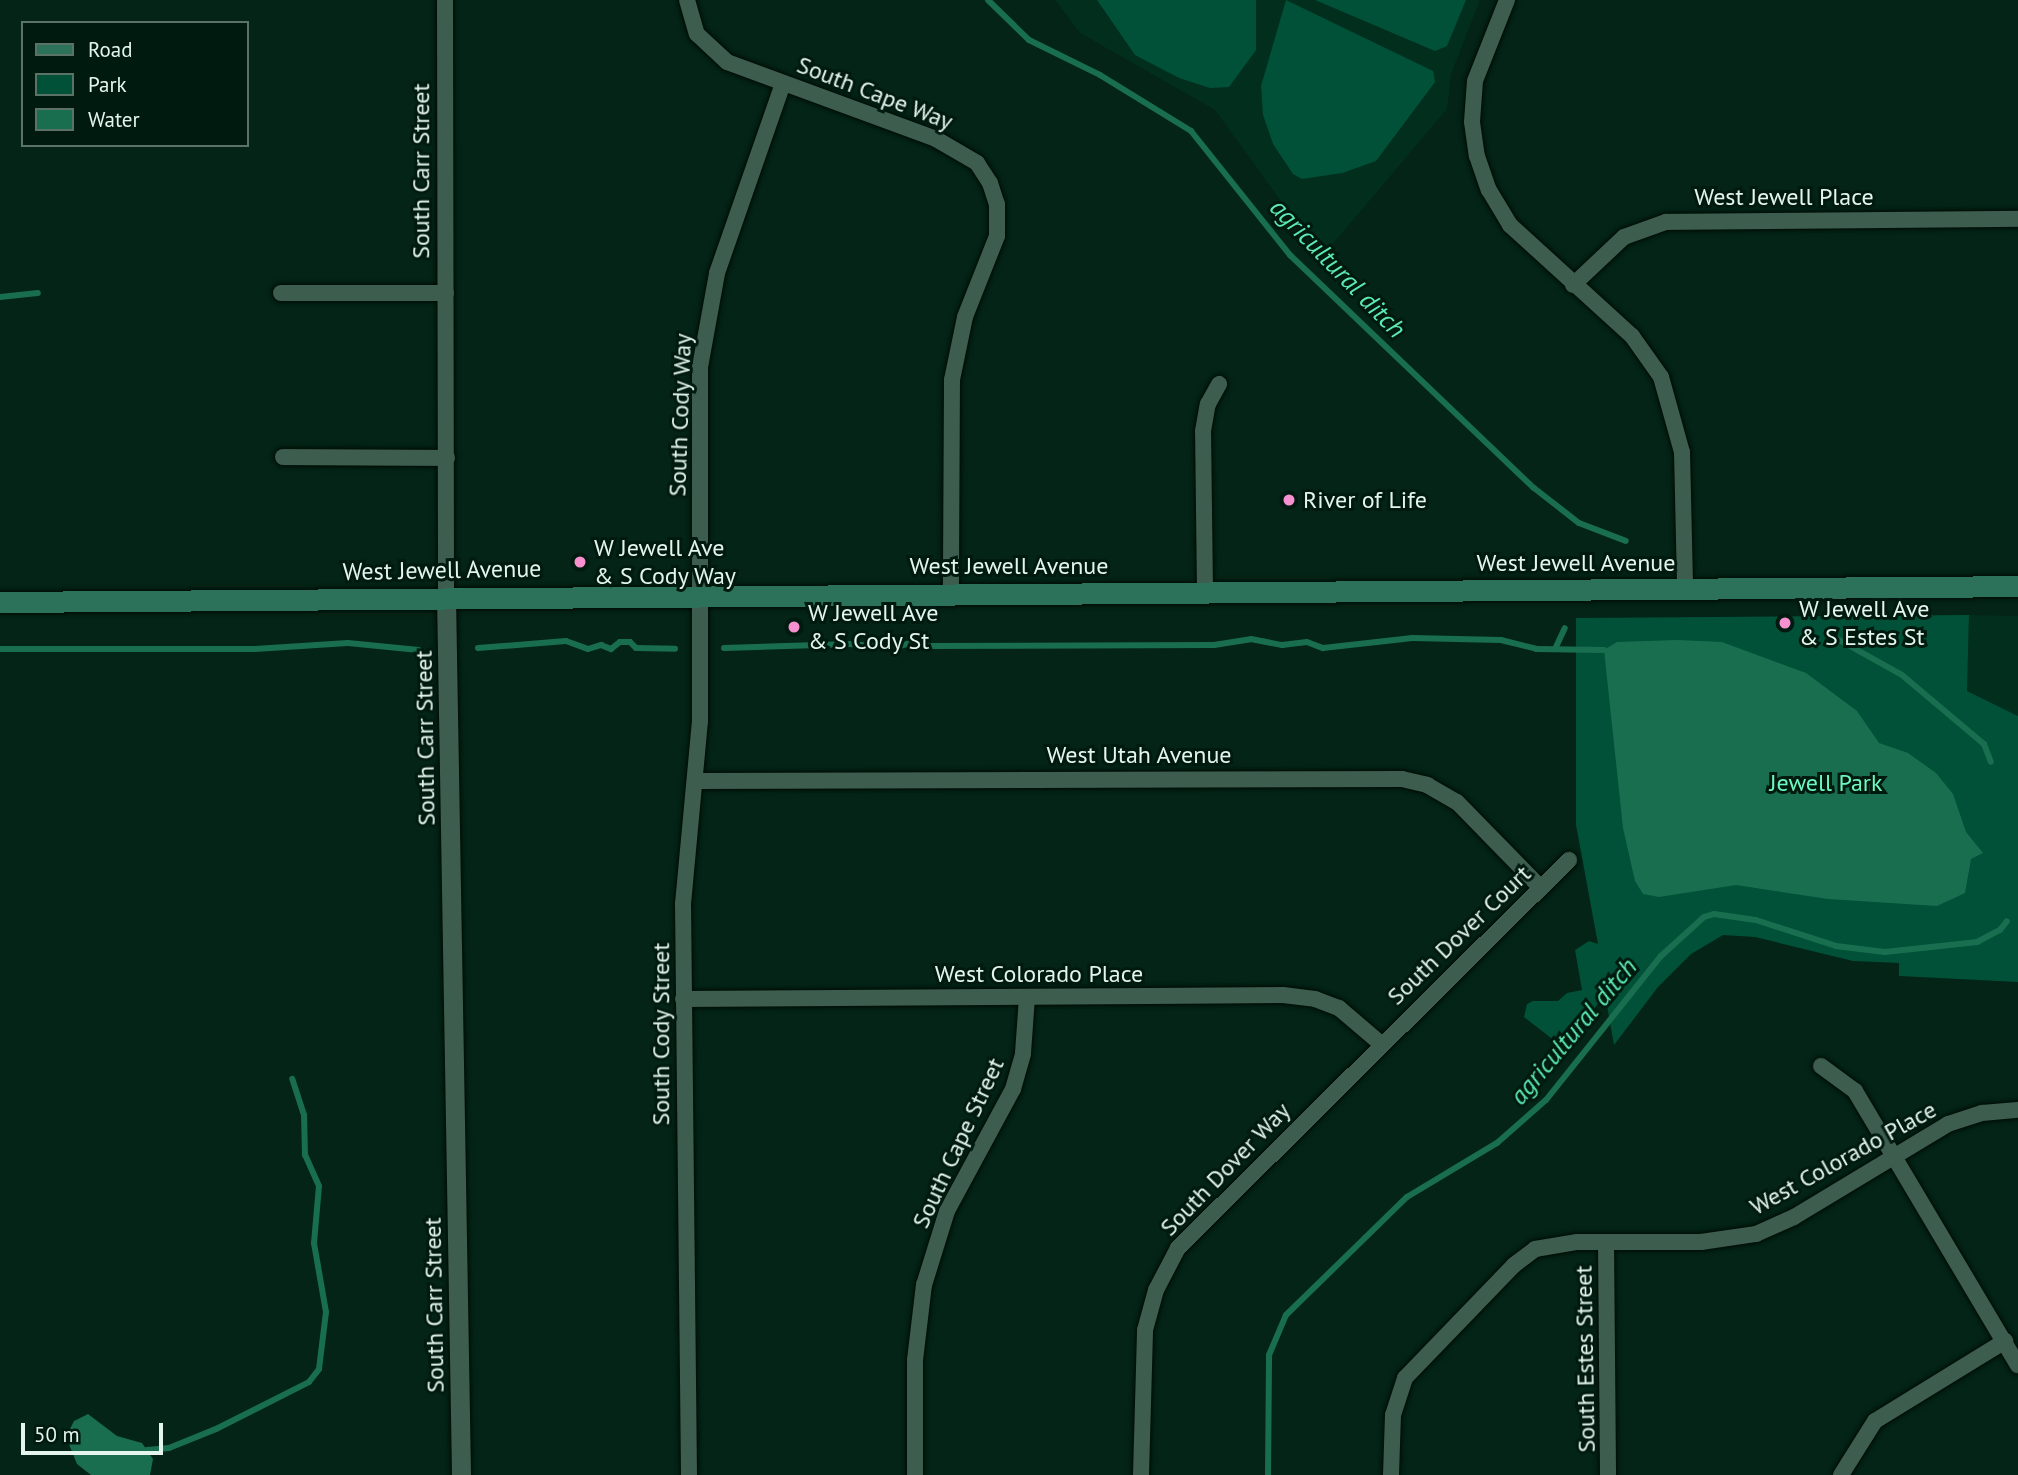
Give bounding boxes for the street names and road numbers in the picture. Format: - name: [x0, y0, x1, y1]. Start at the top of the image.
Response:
- street label: South Cape Way: [793, 50, 957, 136]
- street label: South Carr Street: [407, 83, 435, 259]
- street label: West Jewell Place: [1694, 183, 1874, 211]
- street label: South Cody Way: [663, 332, 697, 498]
- street label: West Jewell Avenue: [1476, 549, 1676, 577]
- street label: West Jewell Avenue: [909, 552, 1109, 580]
- street label: West Jewell Avenue: [342, 554, 542, 586]
- street label: South Carr Street: [409, 650, 441, 826]
- street label: West Utah Avenue: [1046, 741, 1232, 769]
- street label: South Dover Court: [1381, 859, 1537, 1011]
- street label: South Cody Street: [647, 942, 675, 1126]
- street label: West Colorado Place: [935, 960, 1143, 988]
- street label: South Cape Street: [906, 1053, 1010, 1233]
- street label: West Colorado Place: [1745, 1095, 1941, 1221]
- street label: South Dover Way: [1154, 1096, 1296, 1242]
- street label: South Carr Street: [418, 1217, 450, 1393]
- street label: South Estes Street: [1569, 1265, 1601, 1453]

